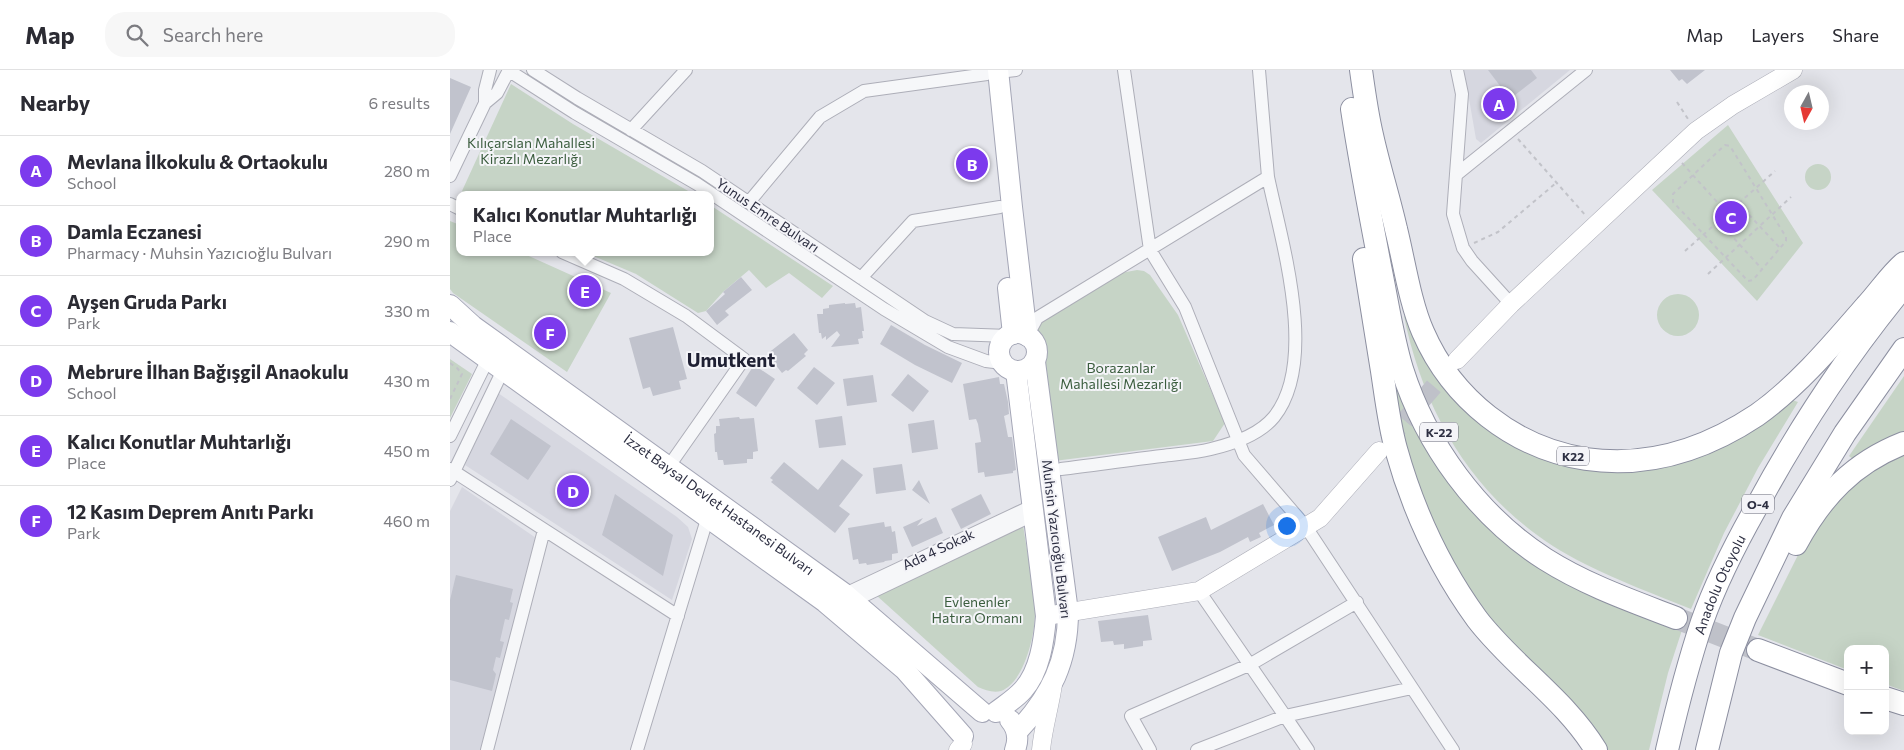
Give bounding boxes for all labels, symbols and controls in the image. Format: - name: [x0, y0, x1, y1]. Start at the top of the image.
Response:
- search box: [105, 12, 455, 57]
- text: Map: [25, 20, 75, 49]
- icon: search: [123, 21, 151, 49]
- text: Search here: [163, 23, 263, 46]
- text: Map: [1686, 24, 1723, 46]
- text: Layers: [1751, 24, 1804, 46]
- text: Share: [1832, 24, 1879, 46]
- pin: A: [1483, 85, 1515, 123]
- north arrow: [1784, 85, 1829, 130]
- text: Nearby: [20, 90, 90, 115]
- text: 6 results: [369, 93, 430, 112]
- park label: Kılıçarslan Mahallesi Kirazlı Mezarlığı: [467, 134, 595, 167]
- pin: B: [956, 145, 988, 183]
- text: Mevlana İlkokulu & Ortaokulu: [67, 150, 328, 173]
- text: A: [30, 161, 42, 180]
- text: 280 m: [384, 161, 430, 180]
- text: School: [67, 173, 117, 192]
- street label: Yunus Emre Bulvarı: [713, 174, 823, 256]
- popup: [456, 191, 714, 256]
- pin: C: [1715, 198, 1747, 236]
- text: Kalıcı Konutlar Muhtarlığı: [473, 203, 697, 226]
- text: Damla Eczanesi: [67, 220, 202, 243]
- text: Place: [473, 226, 512, 245]
- text: B: [31, 231, 41, 250]
- text: 290 m: [384, 231, 430, 250]
- text: Pharmacy · Muhsin Yazıcıoğlu Bulvarı: [67, 243, 332, 262]
- pin: E: [569, 272, 601, 310]
- text: Ayşen Gruda Parkı: [67, 290, 227, 313]
- text: C: [31, 301, 41, 320]
- text: 330 m: [384, 301, 430, 320]
- text: Park: [67, 313, 100, 332]
- pin: F: [534, 314, 566, 352]
- district label: Umutkent: [687, 348, 775, 371]
- park label: Borazanlar Mahallesi Mezarlığı: [1060, 359, 1182, 392]
- text: Mebrure İlhan Bağışgil Anaokulu: [67, 360, 349, 383]
- text: D: [30, 371, 42, 390]
- text: 430 m: [384, 371, 430, 390]
- text: School: [67, 383, 117, 402]
- road number: K-22: [1420, 422, 1458, 442]
- street label: İzzet Baysal Devlet Hastanesi Bulvarı: [621, 429, 818, 578]
- text: Kalıcı Konutlar Muhtarlığı: [67, 430, 291, 453]
- text: E: [31, 441, 41, 460]
- text: 450 m: [384, 441, 430, 460]
- road number: K22: [1557, 446, 1589, 466]
- text: Place: [67, 453, 106, 472]
- street label: Muhsin Yazıcıoğlu Bulvarı: [1039, 459, 1075, 619]
- pin: D: [557, 472, 589, 510]
- road number: O-4: [1742, 494, 1774, 514]
- text: 12 Kasım Deprem Anıtı Parkı: [67, 500, 314, 523]
- text: F: [31, 511, 41, 530]
- text: 460 m: [383, 511, 430, 530]
- your location: [1274, 513, 1300, 539]
- text: Park: [67, 523, 100, 542]
- street label: Ada 4 Sokak: [899, 525, 977, 573]
- street label: Anadolu Otoyolu: [1690, 531, 1748, 637]
- park label: Evlenenler Hatıra Ormanı: [932, 593, 1022, 626]
- map controls: [1844, 645, 1889, 735]
- button: +: [1844, 645, 1889, 690]
- button: −: [1844, 690, 1889, 735]

